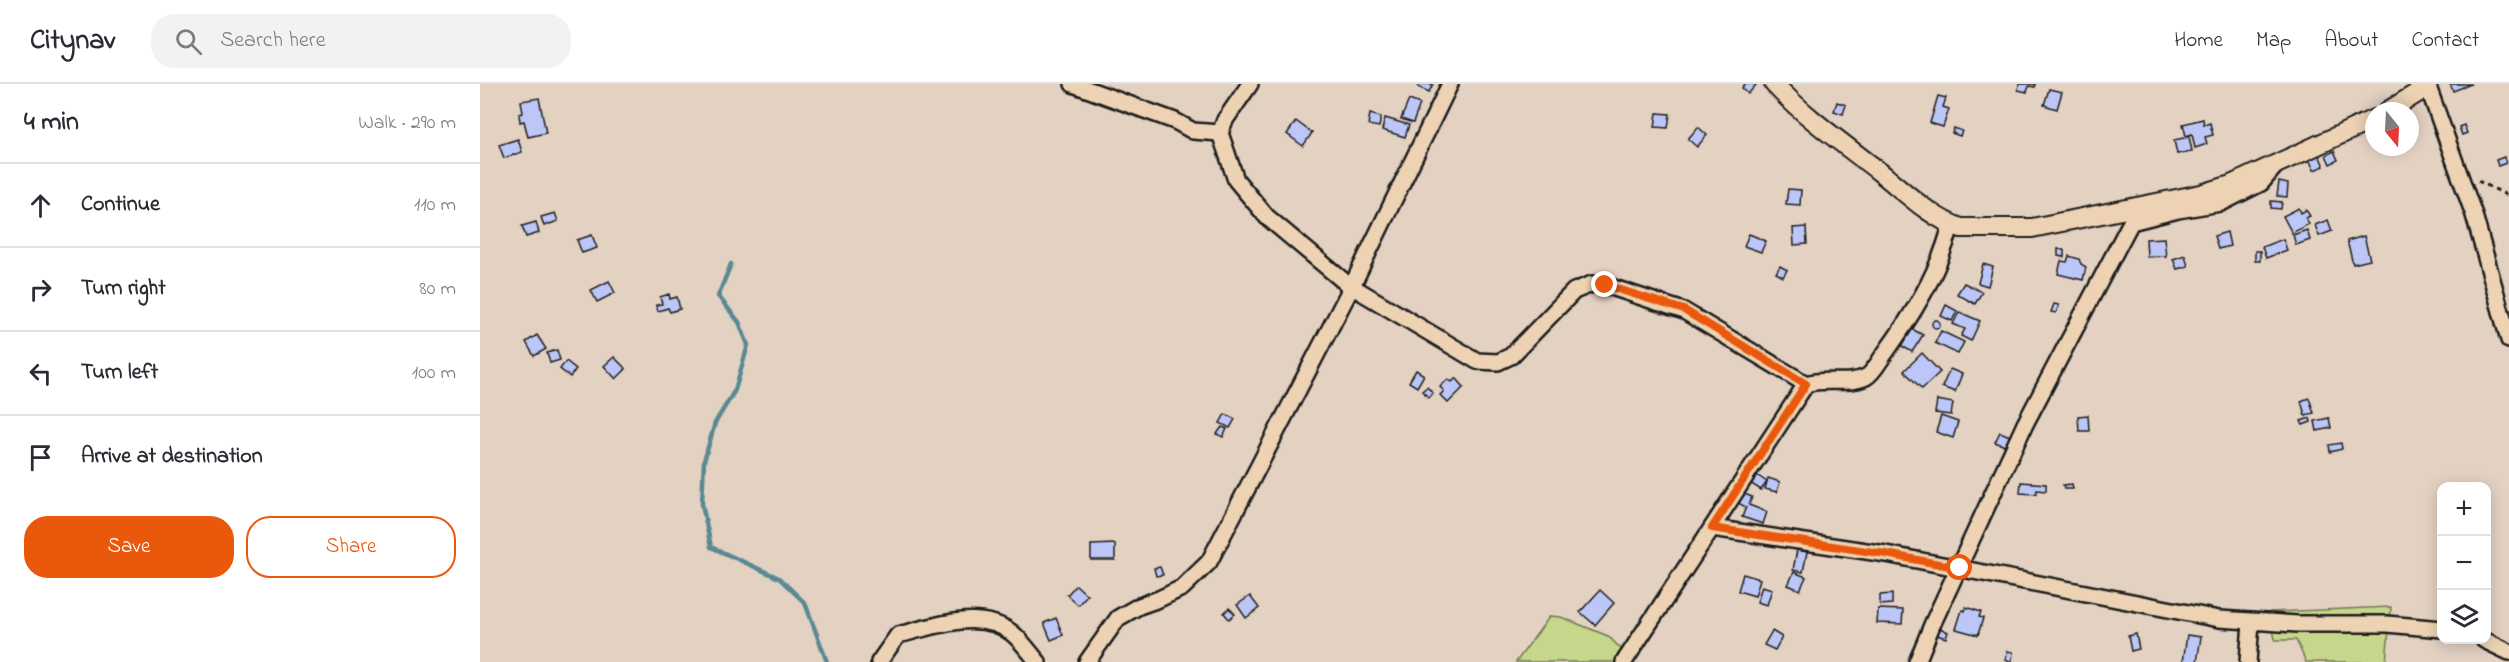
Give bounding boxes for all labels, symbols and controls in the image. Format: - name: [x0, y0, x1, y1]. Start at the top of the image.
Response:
- search box: [151, 14, 571, 68]
- text: Citynav: [30, 21, 115, 62]
- icon: search: [172, 25, 205, 58]
- text: Search here: [220, 25, 326, 57]
- text: Home: [2174, 26, 2223, 56]
- text: Map: [2256, 26, 2291, 56]
- text: About: [2324, 26, 2378, 56]
- text: Contact: [2411, 26, 2479, 56]
- north arrow: [2365, 102, 2419, 156]
- text: 4 min: [24, 104, 79, 142]
- text: Walk · 290 m: [358, 109, 456, 138]
- icon: ahead: [24, 189, 57, 222]
- text: Continue: [81, 189, 160, 221]
- text: 110 m: [414, 191, 456, 220]
- route end: [1591, 271, 1617, 297]
- icon: right: [24, 273, 57, 306]
- text: Turn right: [81, 273, 166, 305]
- text: 80 m: [419, 275, 456, 304]
- icon: left: [24, 357, 57, 390]
- text: Turn left: [81, 357, 158, 389]
- text: 100 m: [412, 359, 456, 388]
- icon: arrive: [24, 441, 57, 474]
- text: Arrive at destination: [81, 441, 263, 473]
- map controls: [2437, 482, 2491, 644]
- button: +: [2437, 482, 2491, 536]
- button: Save: [24, 516, 234, 578]
- button: Share: [246, 516, 456, 578]
- button: −: [2437, 536, 2491, 590]
- route start: [1946, 554, 1972, 580]
- button: layers: [2437, 590, 2491, 644]

